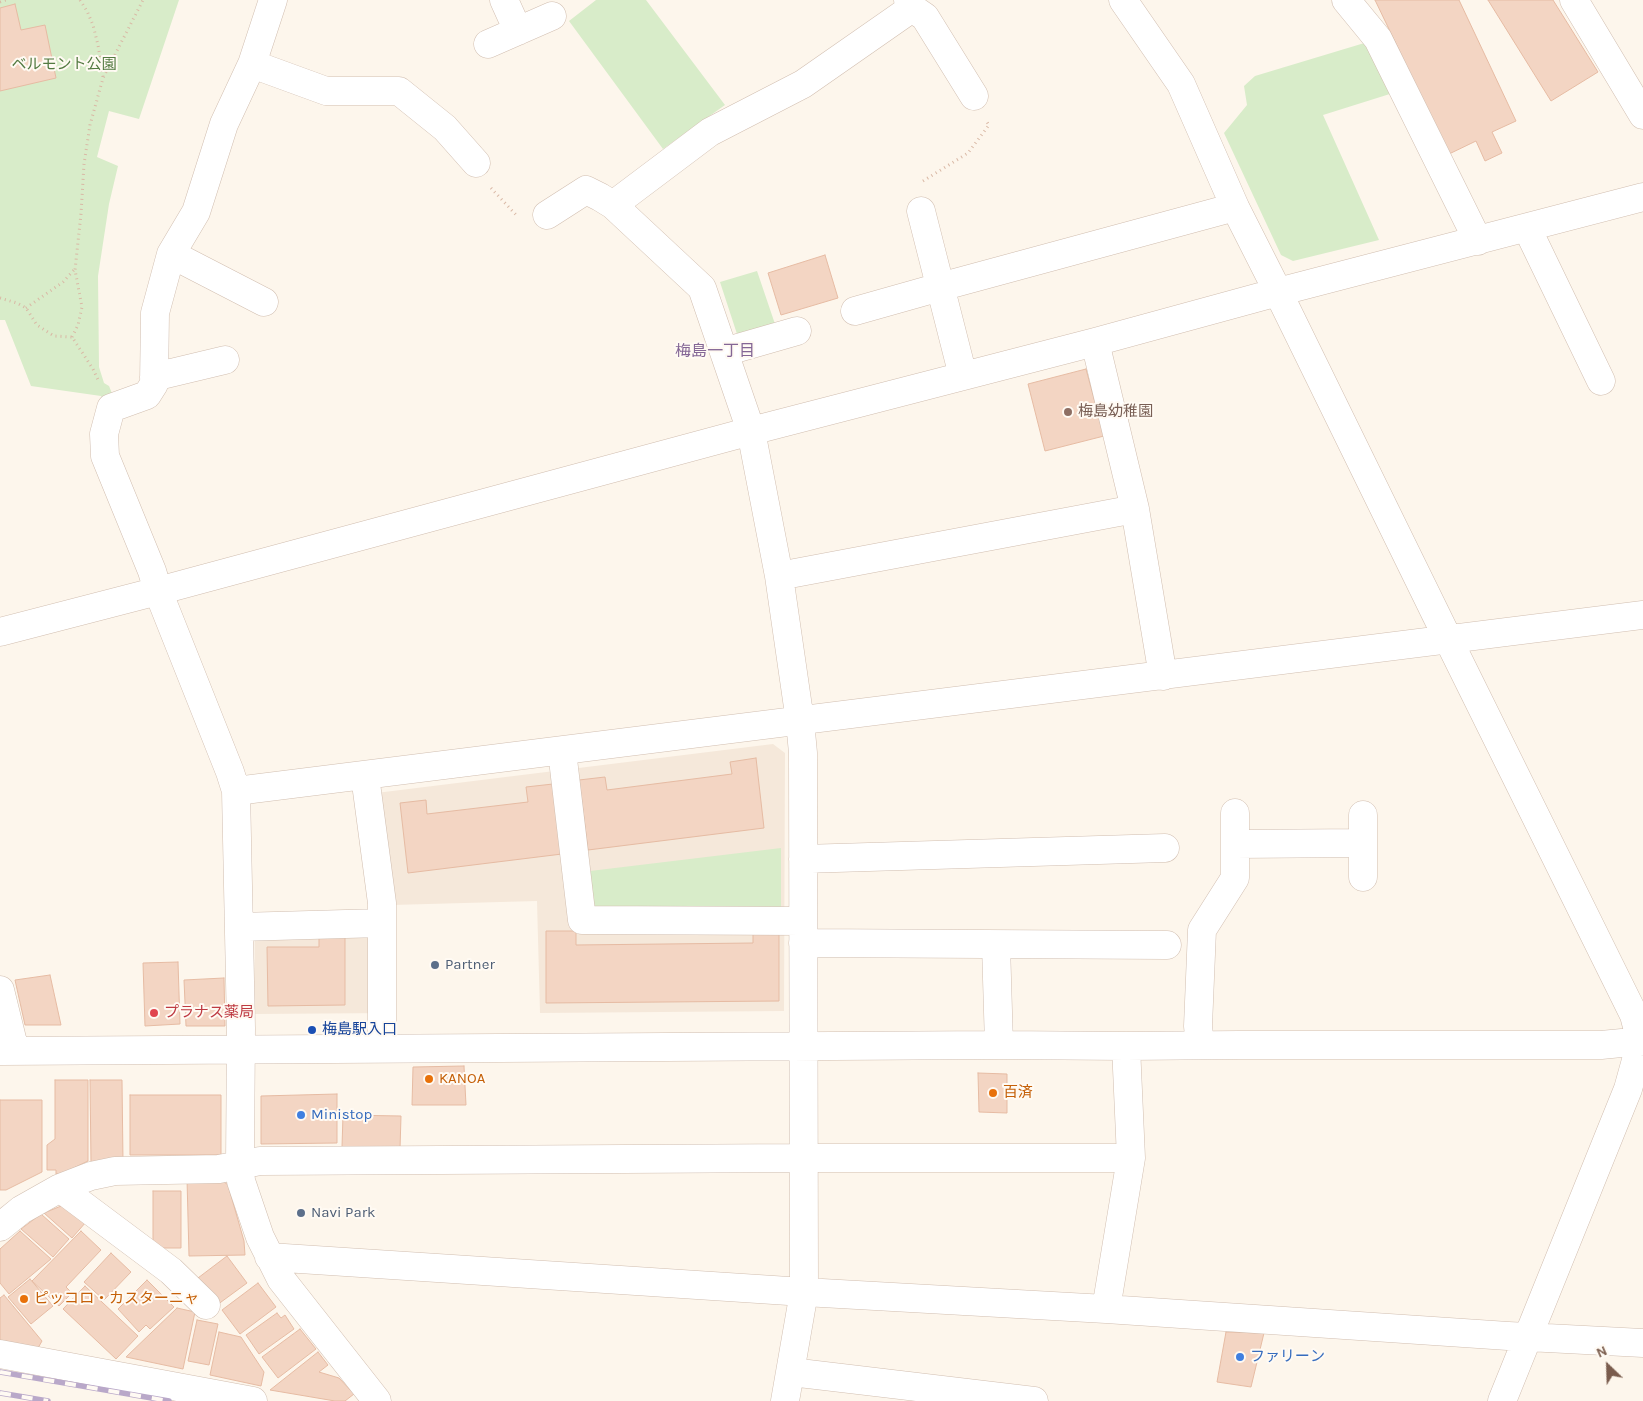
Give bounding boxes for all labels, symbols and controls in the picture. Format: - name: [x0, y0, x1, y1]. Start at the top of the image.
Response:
- park label: ベルモント公園: [12, 56, 116, 74]
- district label: 梅島一丁目: [675, 341, 755, 361]
- place label: 梅島幼稚園: [1078, 403, 1153, 421]
- marker: 梅島幼稚園: [1062, 406, 1074, 418]
- place label: Partner: [445, 956, 495, 974]
- marker: Partner: [429, 959, 441, 971]
- place label: プラナス薬局: [164, 1004, 254, 1022]
- marker: プラナス薬局: [148, 1007, 160, 1019]
- place label: 梅島駅入口: [322, 1021, 397, 1039]
- marker: 梅島駅入口: [306, 1024, 318, 1036]
- place label: KANOA: [439, 1070, 485, 1088]
- marker: KANOA: [423, 1073, 435, 1085]
- place label: 百済: [1003, 1084, 1033, 1102]
- marker: 百済: [987, 1087, 999, 1099]
- place label: Ministop: [311, 1106, 372, 1124]
- marker: Ministop: [295, 1109, 307, 1121]
- place label: Navi Park: [311, 1204, 376, 1222]
- marker: Navi Park: [295, 1207, 307, 1219]
- place label: ピッコロ・カスターニャ: [34, 1290, 199, 1308]
- marker: ピッコロ・カスターニャ: [18, 1293, 30, 1305]
- north arrow: [1583, 1341, 1633, 1391]
- text: N: [1594, 1342, 1610, 1362]
- place label: ファリーン: [1250, 1348, 1325, 1366]
- marker: ファリーン: [1234, 1351, 1246, 1363]

